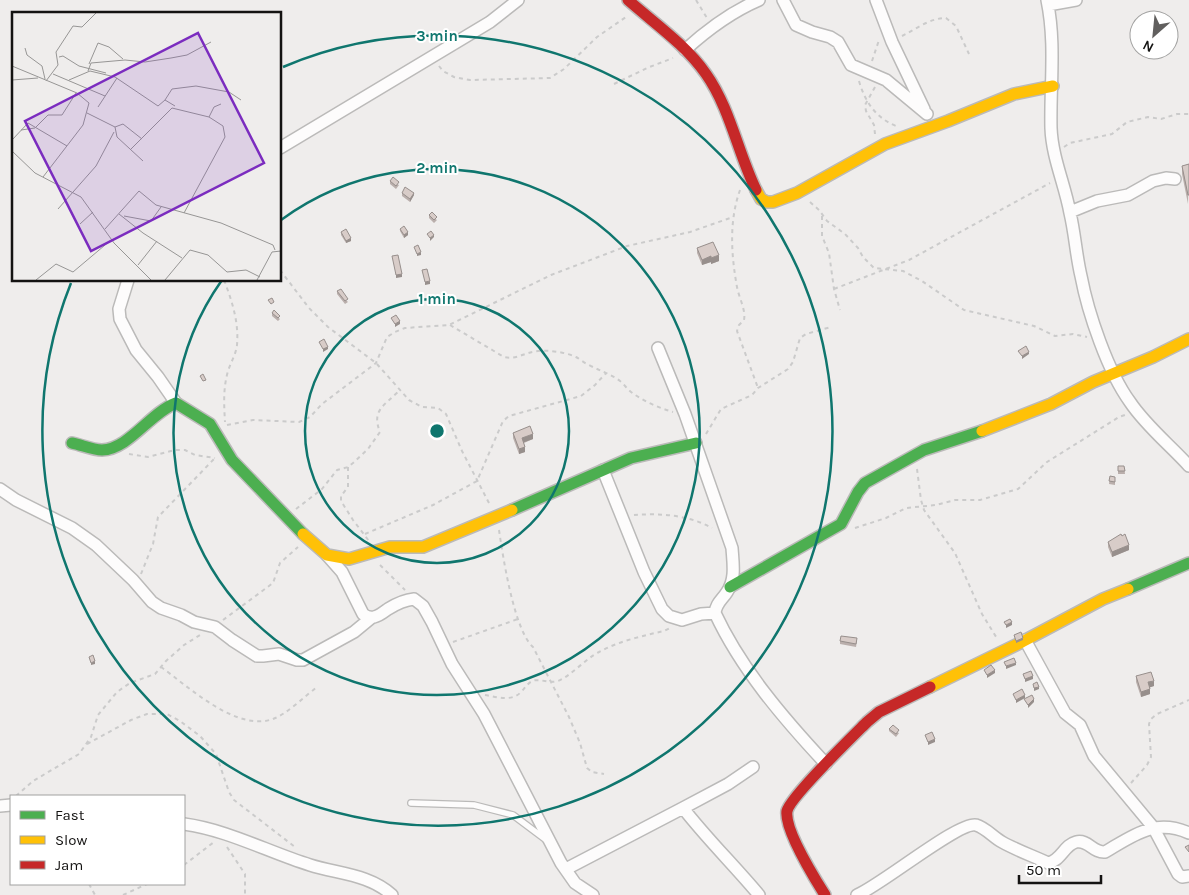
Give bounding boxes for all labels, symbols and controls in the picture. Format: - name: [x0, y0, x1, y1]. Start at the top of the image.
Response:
- north arrow: [1129, 10, 1179, 60]
- inset map: [12, 12, 281, 281]
- text: 3 min: [416, 27, 458, 45]
- text: N: [1140, 36, 1157, 56]
- text: 2 min: [416, 159, 458, 177]
- text: 1 min: [418, 290, 456, 308]
- centre of rings: [428, 422, 446, 440]
- legend: [10, 795, 185, 885]
- text: Fast: [55, 806, 85, 824]
- text: Slow: [55, 831, 87, 849]
- scale bar: [1019, 852, 1102, 884]
- text: Jam: [55, 856, 83, 874]
- text: 50 m: [1026, 861, 1061, 879]

